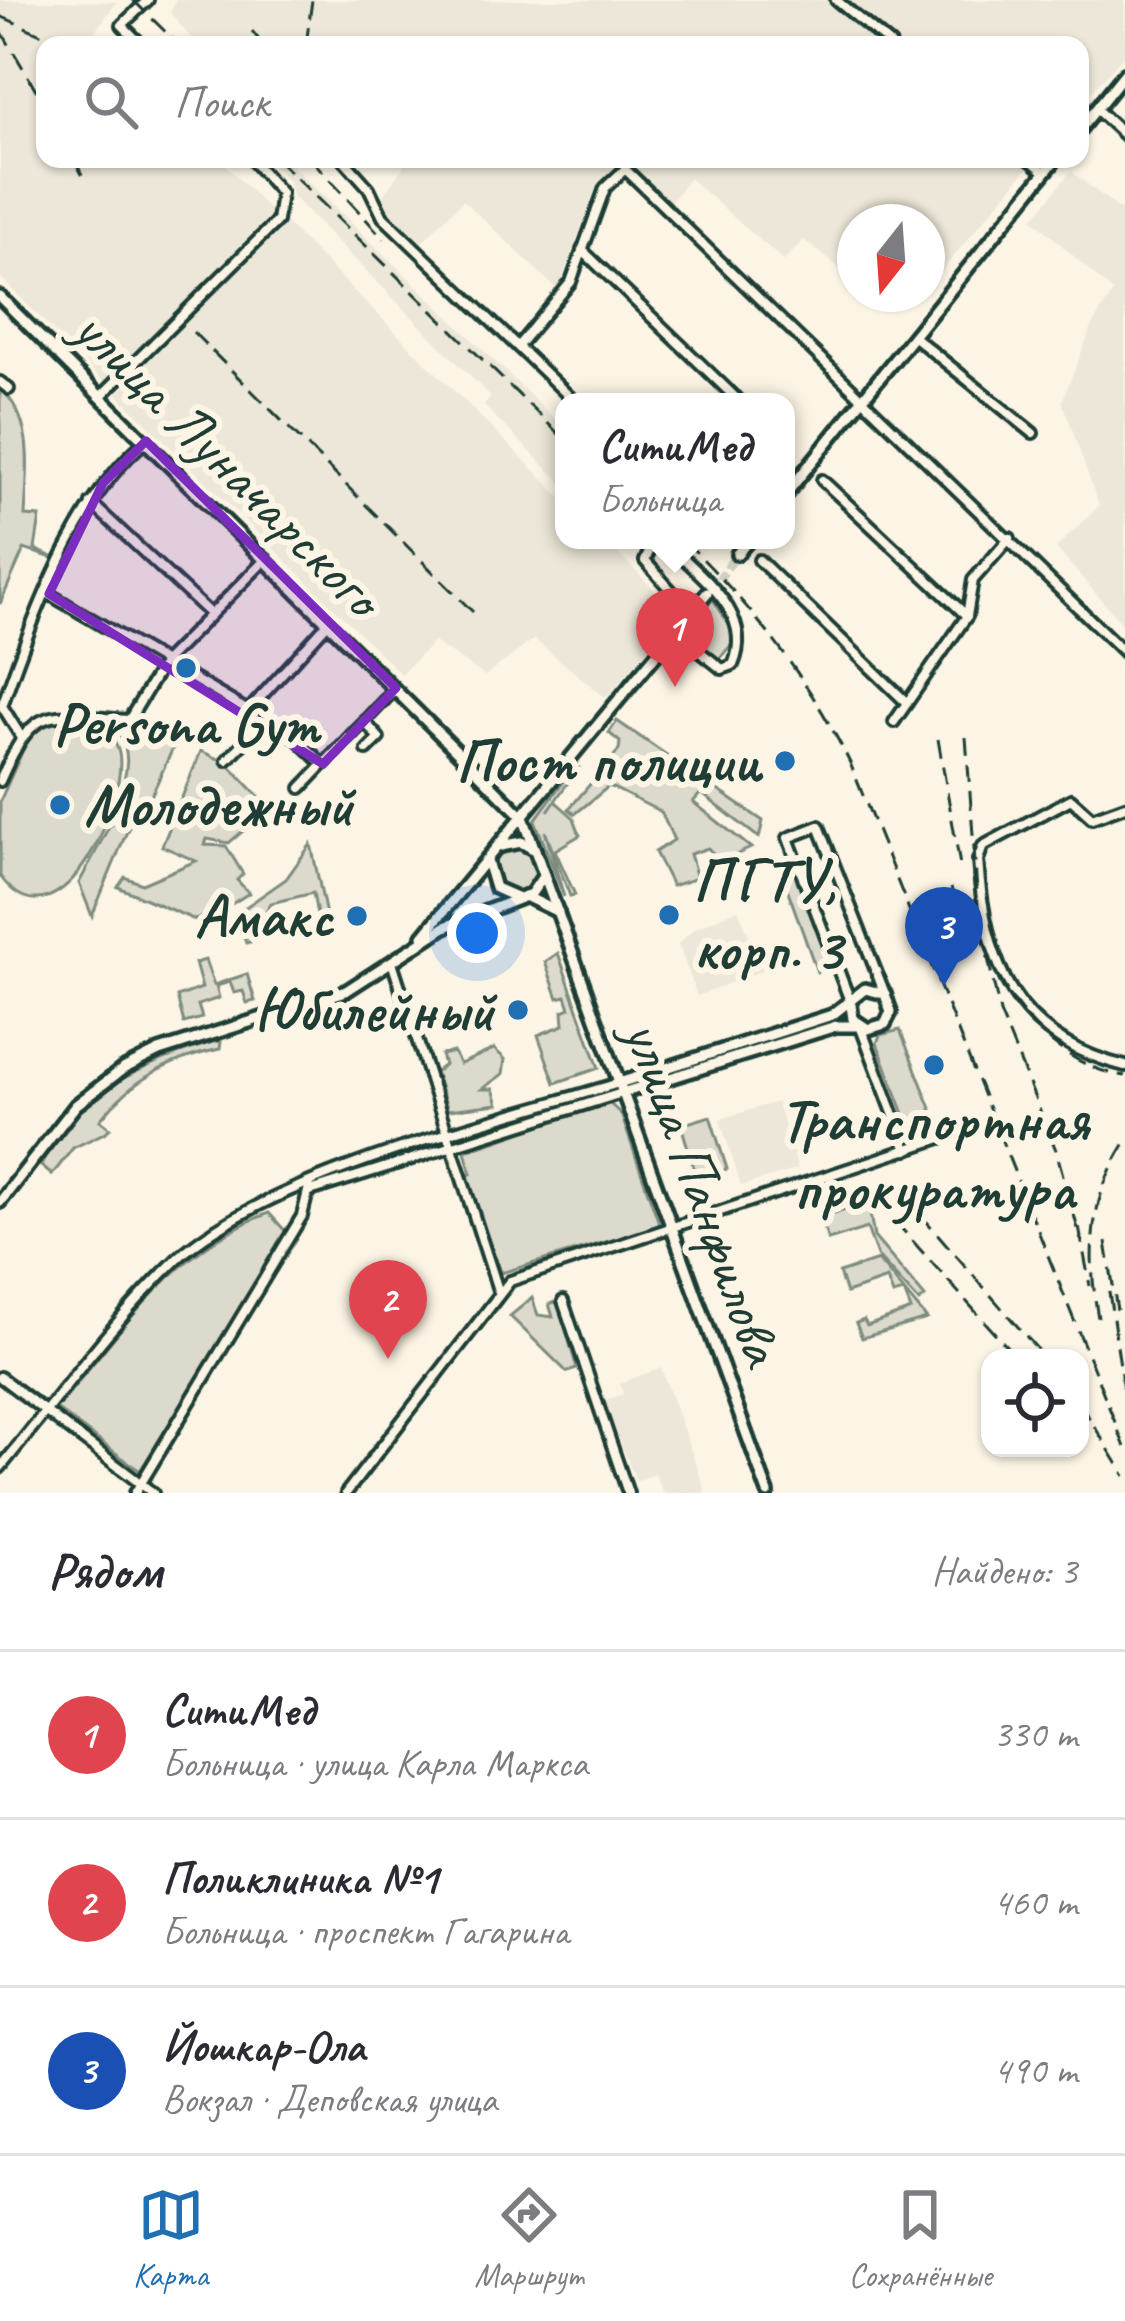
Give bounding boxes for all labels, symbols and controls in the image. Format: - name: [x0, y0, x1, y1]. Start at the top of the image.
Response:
- search box: [36, 36, 1089, 168]
- icon: search: [78, 69, 144, 135]
- text: Поиск: [174, 74, 269, 131]
- north arrow: [837, 204, 945, 312]
- street label: улица Луначарского: [55, 289, 403, 637]
- popup: [555, 393, 795, 549]
- text: СитиМед: [599, 418, 751, 475]
- text: Больница: [599, 475, 721, 524]
- pin: 1: [636, 588, 714, 687]
- marker: Persona Gym: [173, 655, 199, 681]
- place label: Persona Gym: [53, 686, 322, 762]
- place label: Пост полиции: [456, 723, 764, 799]
- marker: Пост полиции: [772, 748, 798, 774]
- place label: Молодежный: [84, 767, 356, 843]
- marker: Молодежный: [47, 792, 73, 818]
- place label: ПГТУ, корп. 3: [693, 842, 846, 987]
- place label: Амакс: [194, 878, 335, 954]
- pin: 3: [905, 887, 983, 986]
- marker: ПГТУ, корп. 3: [656, 902, 682, 928]
- marker: Амакс: [344, 903, 370, 929]
- your location: [447, 903, 507, 963]
- place label: Юбилейный: [255, 972, 498, 1048]
- marker: Юбилейный: [505, 997, 531, 1023]
- street label: улица Панфилова: [606, 1007, 803, 1378]
- marker: Транспортная прокуратура: [921, 1052, 947, 1078]
- place label: Транспортная прокуратура: [779, 1082, 1091, 1227]
- pin: 2: [349, 1260, 427, 1359]
- map controls: [981, 1349, 1089, 1457]
- button: locate: [981, 1349, 1089, 1457]
- text: Рядом: [48, 1539, 162, 1603]
- text: Найдено: 3: [932, 1547, 1077, 1596]
- text: СитиМед: [162, 1682, 315, 1739]
- text: 1: [78, 1710, 96, 1759]
- text: 330 m: [993, 1710, 1077, 1759]
- text: Больница · улица Карла Маркса: [162, 1739, 588, 1788]
- text: Поликлиника №1: [162, 1850, 438, 1907]
- text: 2: [78, 1878, 96, 1927]
- text: 460 m: [993, 1878, 1077, 1927]
- text: Больница · проспект Гагарина: [162, 1907, 569, 1956]
- text: Йошкар-Ола: [162, 2018, 364, 2075]
- text: 3: [78, 2046, 96, 2095]
- text: 490 m: [993, 2046, 1077, 2095]
- text: Вокзал · Деповская улица: [162, 2075, 497, 2124]
- tab: Карта: [133, 2182, 208, 2296]
- tab: Маршрут: [474, 2182, 583, 2296]
- tab: Сохранённые: [849, 2182, 992, 2296]

